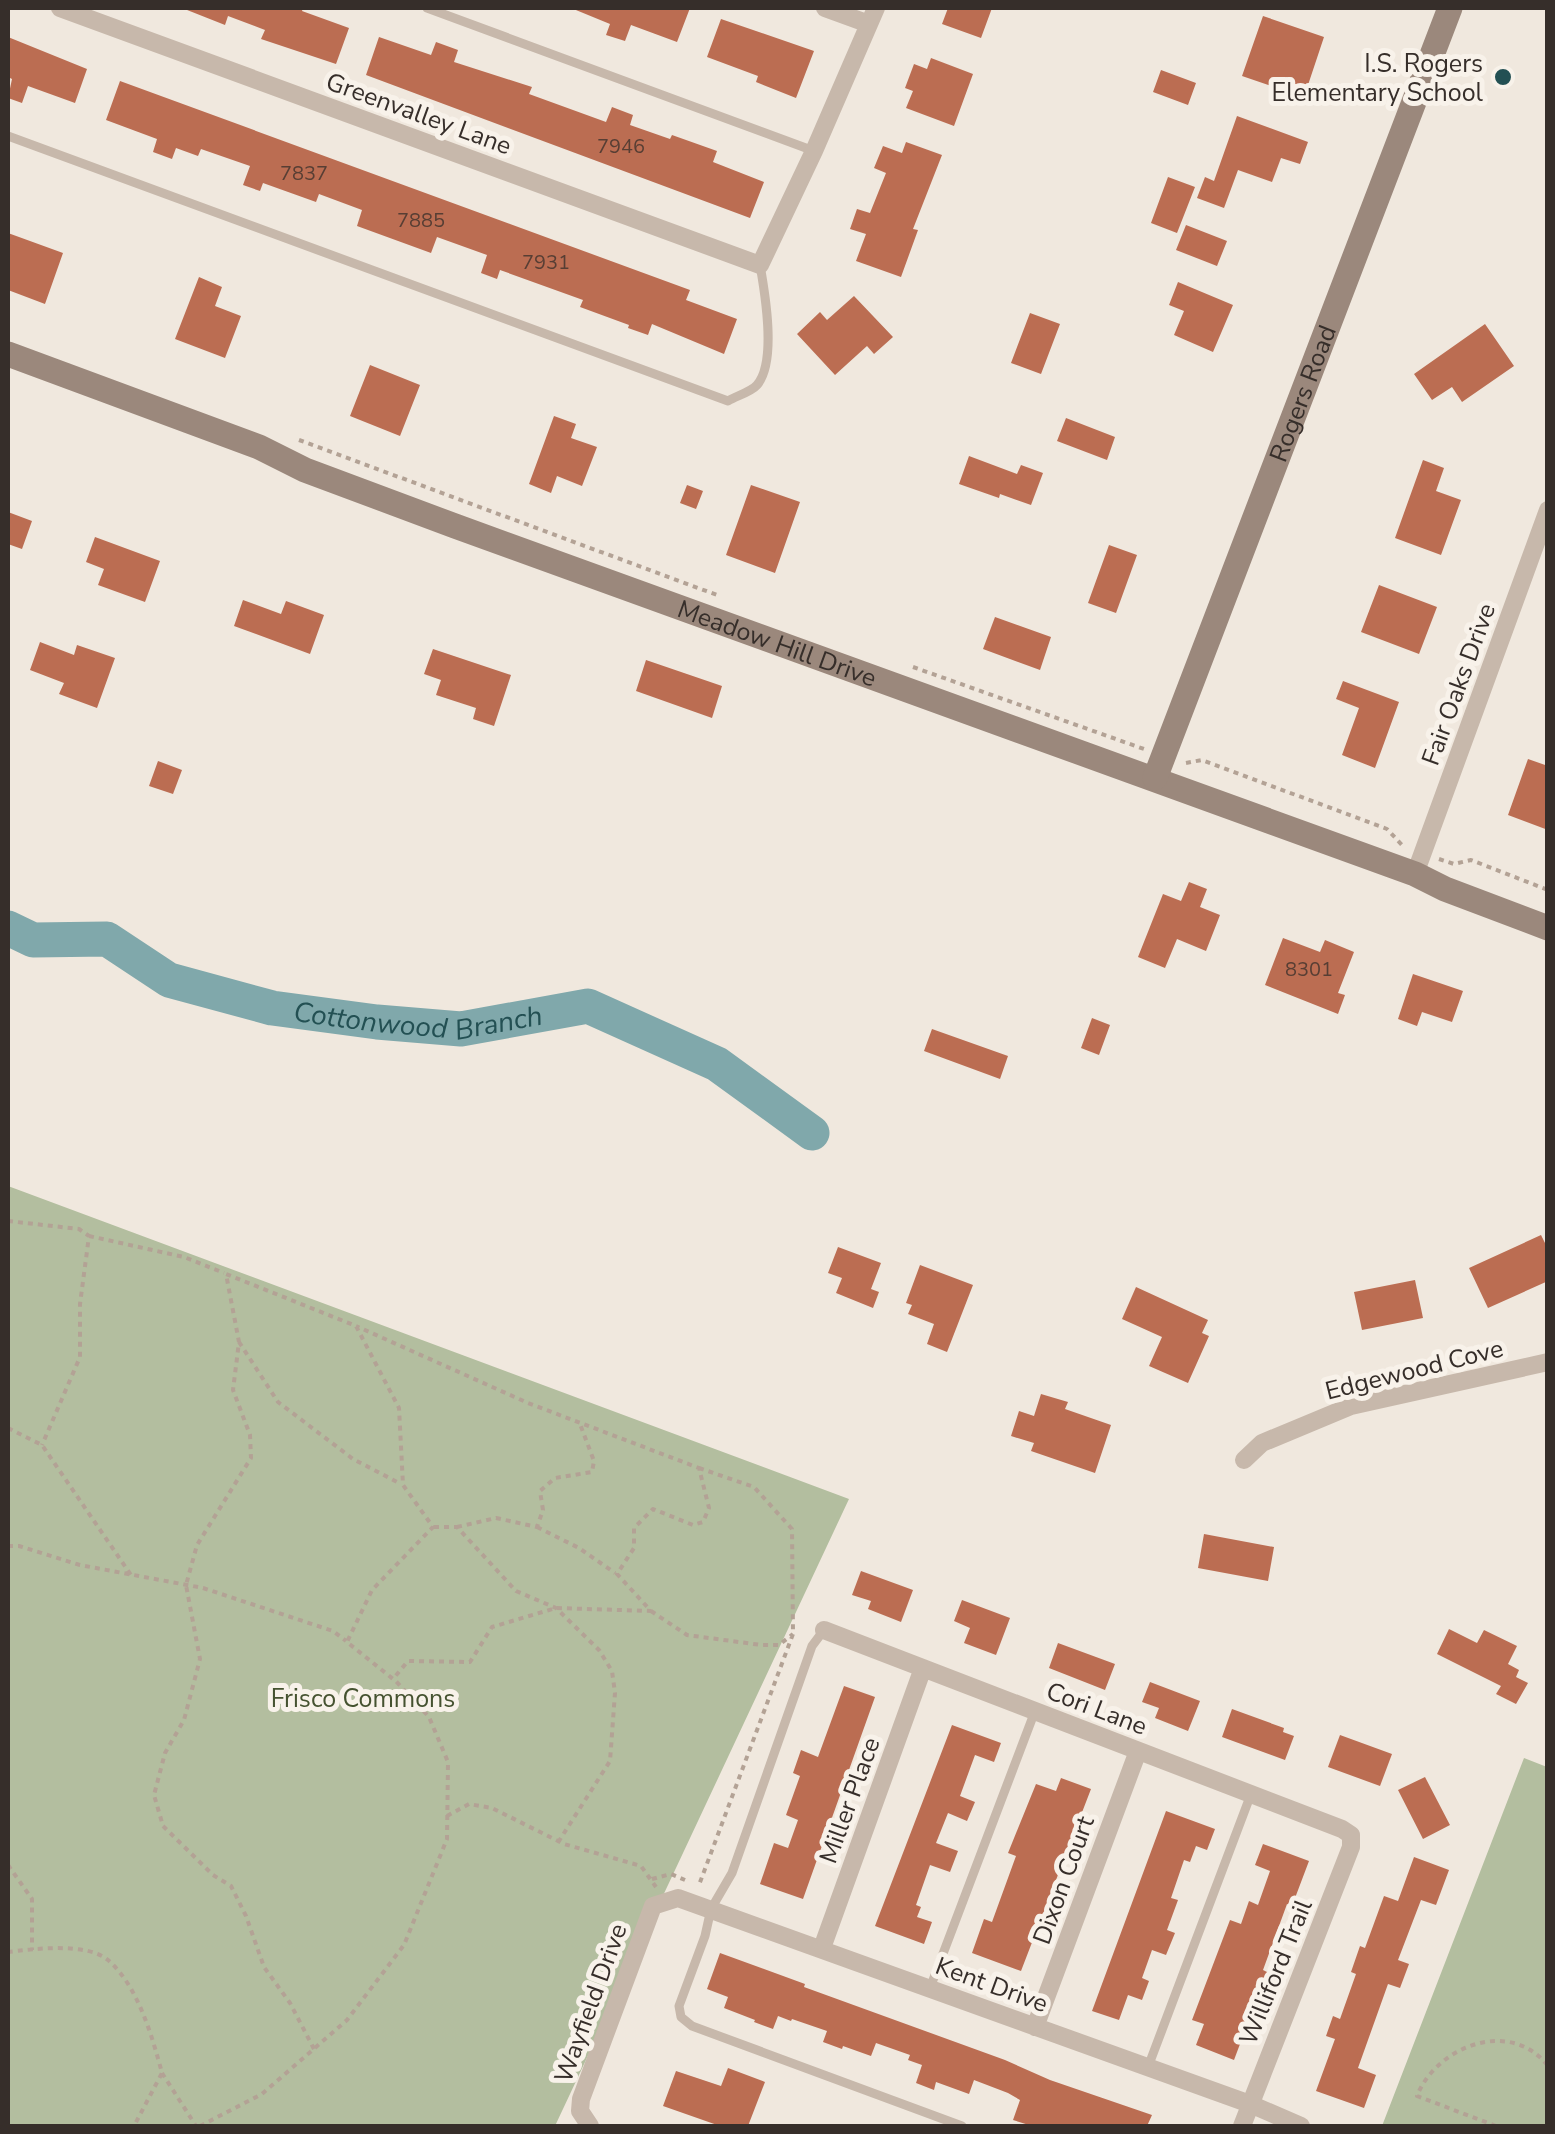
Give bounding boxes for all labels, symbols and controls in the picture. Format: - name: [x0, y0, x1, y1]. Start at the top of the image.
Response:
- place label: I.S. Rogers Elementary School: [1272, 47, 1484, 110]
- street label: Greenvalley Lane: [321, 65, 516, 163]
- marker: I.S. Rogers Elementary School: [1492, 66, 1514, 88]
- house number: 7946: [597, 133, 645, 160]
- house number: 7837: [280, 160, 328, 187]
- house number: 7885: [397, 207, 445, 234]
- house number: 7931: [522, 249, 570, 276]
- street label: Rogers Road: [1262, 320, 1345, 467]
- street label: Meadow Hill Drive: [673, 592, 881, 695]
- street label: Fair Oaks Drive: [1414, 599, 1504, 770]
- house number: 8301: [1285, 956, 1333, 983]
- water label: Cottonwood Branch: [291, 993, 545, 1050]
- street label: Edgewood Cove: [1322, 1331, 1507, 1408]
- street label: Cori Lane: [1041, 1674, 1152, 1744]
- park label: Frisco Commons: [271, 1682, 455, 1716]
- street label: Miller Place: [811, 1733, 888, 1868]
- street label: Dixon Court: [1025, 1811, 1103, 1949]
- street label: Williford Trail: [1231, 1894, 1321, 2050]
- street label: Wayfield Drive: [546, 1919, 635, 2088]
- street label: Kent Drive: [931, 1949, 1053, 2021]

